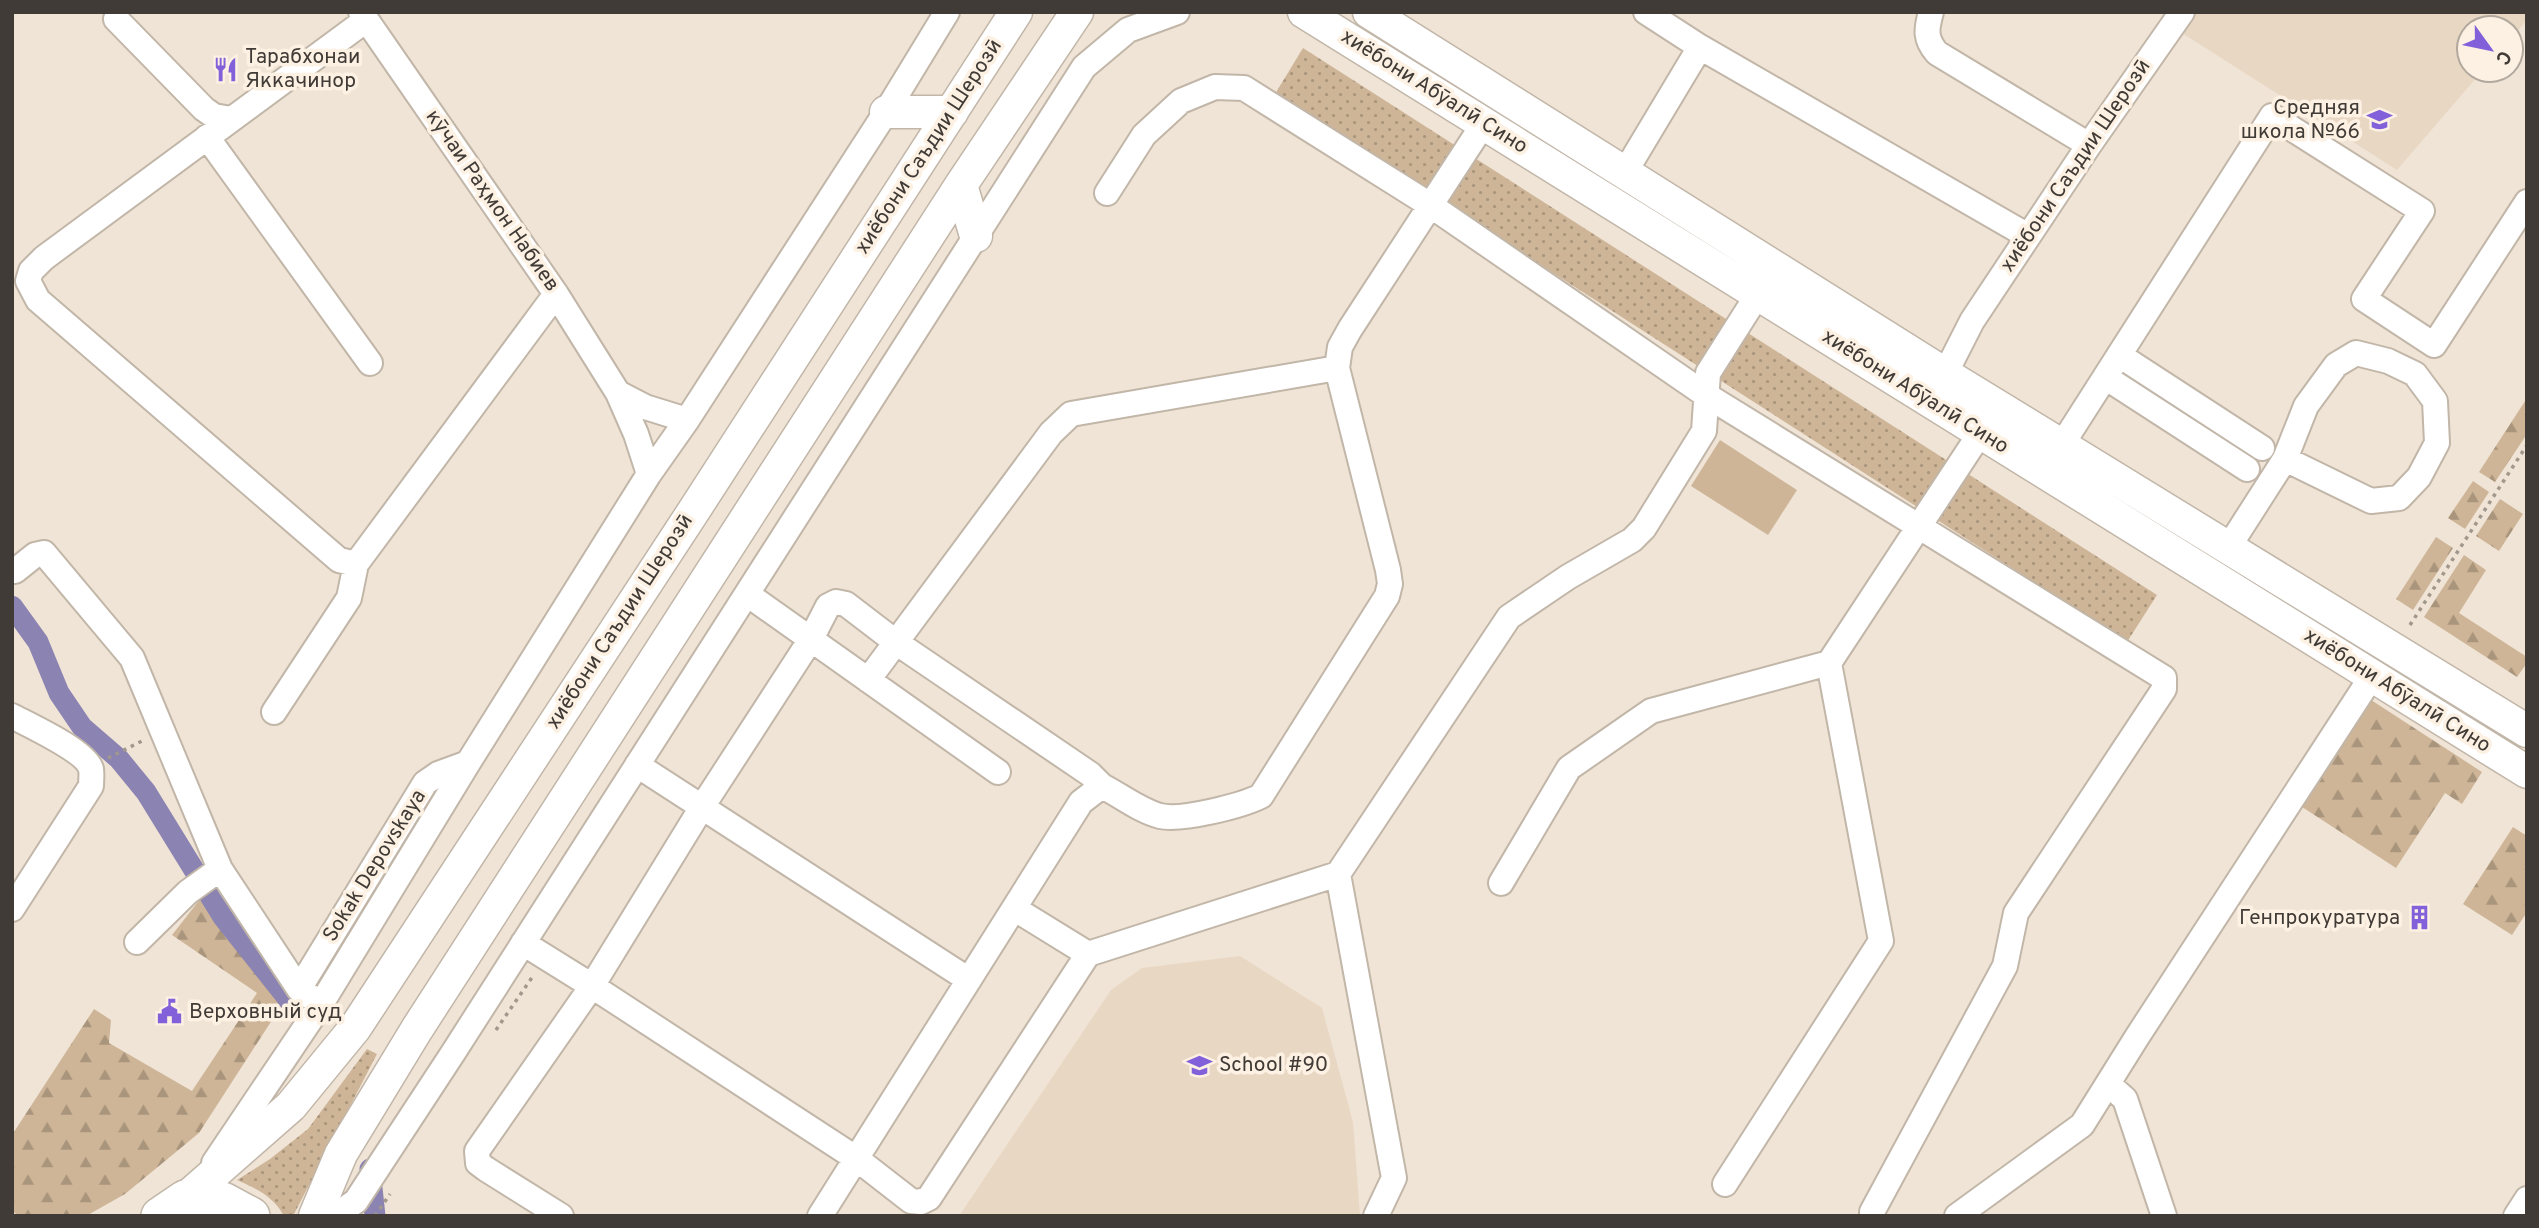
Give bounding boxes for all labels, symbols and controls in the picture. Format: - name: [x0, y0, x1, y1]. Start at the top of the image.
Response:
- north arrow: [2455, 14, 2525, 84]
- street label: хиёбони Абӯалӣ Сино: [1335, 23, 1533, 161]
- street label: хиёбони Саъдии Шерозӣ: [849, 34, 1009, 260]
- place label: Тарабхонаи Яккачинор: [245, 44, 360, 95]
- text: С: [2489, 46, 2516, 69]
- street label: хиёбони Саъдии Шерозӣ: [1995, 54, 2157, 278]
- restaurant icon: Тарабхонаи Яккачинор: [211, 55, 239, 83]
- place label: Средняя школа №66: [2241, 95, 2360, 146]
- street label: кӯчаи Раҳмон Набиев: [419, 105, 565, 297]
- school or university icon: Средняя школа №66: [2366, 106, 2394, 134]
- street label: хиёбони Абӯалӣ Сино: [1816, 323, 2014, 461]
- street label: хиёбони Саъдии Шерозӣ: [540, 509, 700, 735]
- street label: хиёбони Абӯалӣ Сино: [2298, 622, 2496, 760]
- street label: Sokak Depovskaya: [317, 785, 433, 947]
- building icon: Генпрокуратура: [2406, 904, 2434, 932]
- place label: Генпрокуратура: [2239, 905, 2400, 932]
- public building icon: Верховный суд: [155, 998, 183, 1026]
- place label: Верховный суд: [189, 999, 342, 1026]
- school or university icon: School #90: [1185, 1051, 1213, 1079]
- place label: School #90: [1219, 1052, 1328, 1079]

